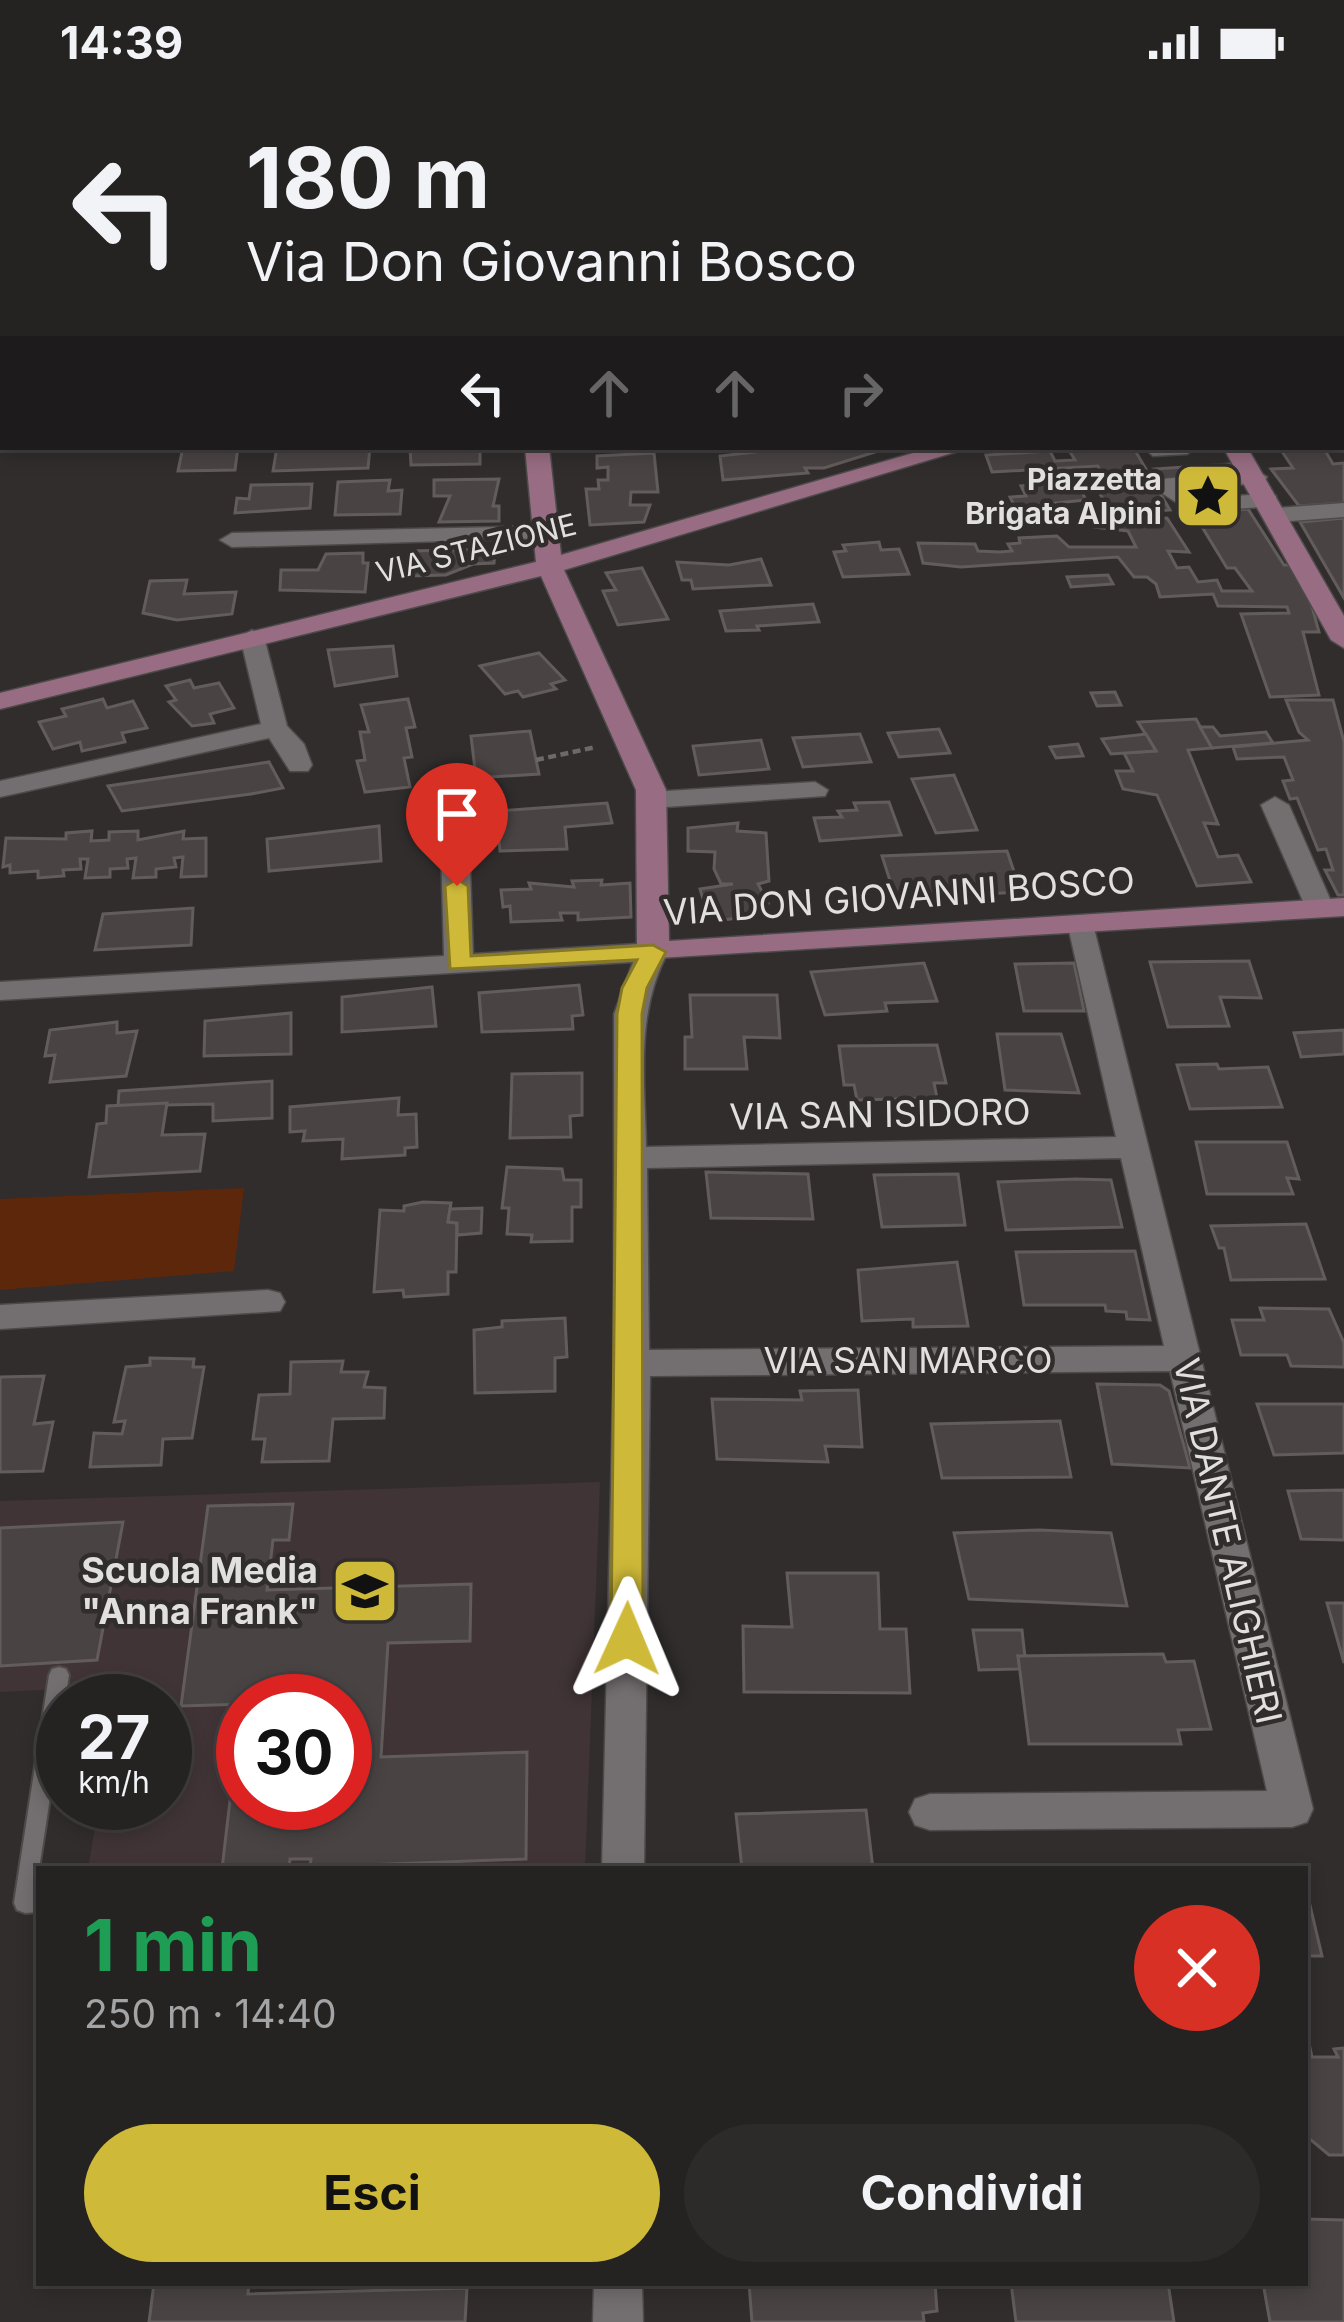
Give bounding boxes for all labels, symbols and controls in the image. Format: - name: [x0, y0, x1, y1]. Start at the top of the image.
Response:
- text: 14:39: [60, 15, 183, 70]
- text: 180 m: [246, 127, 490, 228]
- icon: left: [48, 132, 204, 288]
- text: Via Don Giovanni Bosco: [246, 229, 857, 294]
- icon: left: [450, 360, 516, 426]
- icon: ahead: [576, 360, 642, 426]
- icon: ahead: [702, 360, 768, 426]
- icon: right: [828, 360, 894, 426]
- place label: Piazzetta Brigata Alpini: [965, 461, 1162, 531]
- place icon: Piazzetta Brigata Alpini: [1173, 461, 1243, 531]
- street label: VIA STAZIONE: [372, 506, 580, 590]
- pin: [406, 763, 508, 886]
- icon: arrive: [424, 781, 490, 847]
- street label: VIA DON GIOVANNI BOSCO: [662, 858, 1136, 934]
- street label: VIA SAN ISIDORO: [729, 1089, 1031, 1139]
- street label: VIA SAN MARCO: [763, 1338, 1053, 1382]
- street label: VIA DANTE ALIGHIERI: [1165, 1354, 1291, 1728]
- place label: Scuola Media "Anna Frank": [81, 1548, 318, 1633]
- school or university icon: Scuola Media "Anna Frank": [330, 1556, 400, 1626]
- position arrow: [564, 1576, 690, 1702]
- speed limit sign: 30: [216, 1674, 372, 1830]
- text: 27: [78, 1701, 150, 1773]
- text: km/h: [78, 1764, 150, 1800]
- text: 1 min: [84, 1901, 262, 1988]
- button: close: [1134, 1905, 1260, 2031]
- text: 250 m · 14:40: [84, 1990, 337, 2037]
- button: Esci: [84, 2124, 660, 2262]
- button: Condividi: [684, 2124, 1260, 2262]

